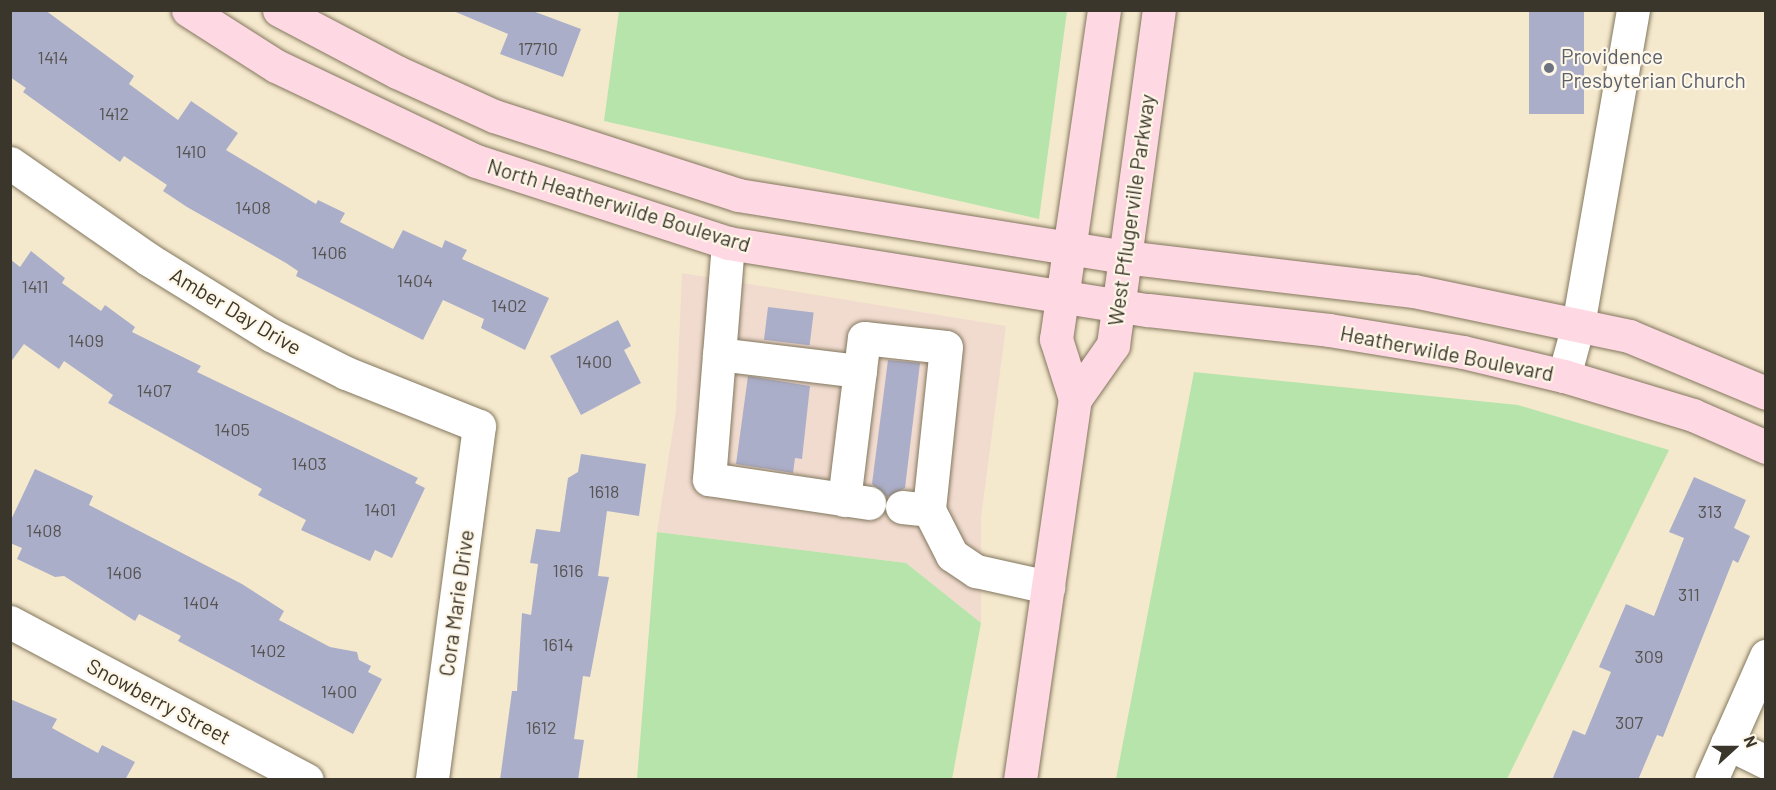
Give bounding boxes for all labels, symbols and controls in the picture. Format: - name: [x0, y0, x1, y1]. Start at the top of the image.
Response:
- house number: 17710: [518, 37, 558, 59]
- place label: Providence Presbyterian Church: [1561, 43, 1746, 93]
- house number: 1414: [38, 46, 68, 68]
- marker: Providence Presbyterian Church: [1542, 61, 1556, 75]
- street label: West Pflugerville Parkway: [1102, 92, 1160, 328]
- house number: 1412: [99, 102, 129, 124]
- house number: 1410: [175, 140, 207, 162]
- street label: North Heatherwilde Boulevard: [484, 153, 754, 257]
- house number: 1408: [235, 196, 271, 218]
- house number: 1406: [311, 241, 347, 263]
- street label: Amber Day Drive: [166, 262, 306, 360]
- house number: 1404: [397, 269, 433, 291]
- house number: 1411: [21, 275, 49, 297]
- house number: 1402: [491, 294, 527, 316]
- street label: Heatherwilde Boulevard: [1338, 320, 1556, 386]
- house number: 1409: [68, 329, 104, 351]
- house number: 1400: [576, 350, 612, 372]
- house number: 1407: [137, 379, 171, 401]
- house number: 1405: [214, 418, 250, 440]
- house number: 1403: [291, 452, 327, 474]
- house number: 1618: [589, 480, 619, 502]
- house number: 1401: [364, 498, 396, 520]
- house number: 313: [1698, 500, 1722, 522]
- house number: 1408: [26, 519, 62, 541]
- street label: Cora Marie Drive: [433, 528, 479, 678]
- house number: 1616: [553, 559, 583, 581]
- house number: 1406: [106, 561, 142, 583]
- house number: 311: [1678, 583, 1700, 605]
- house number: 1404: [183, 591, 219, 613]
- house number: 1614: [542, 633, 574, 655]
- house number: 1402: [250, 639, 286, 661]
- house number: 309: [1635, 645, 1663, 667]
- street label: Snowberry Street: [83, 653, 235, 749]
- house number: 1400: [321, 680, 357, 702]
- house number: 307: [1615, 711, 1643, 733]
- house number: 1612: [525, 716, 557, 738]
- north arrow: [1704, 718, 1764, 778]
- text: N: [1740, 733, 1762, 750]

